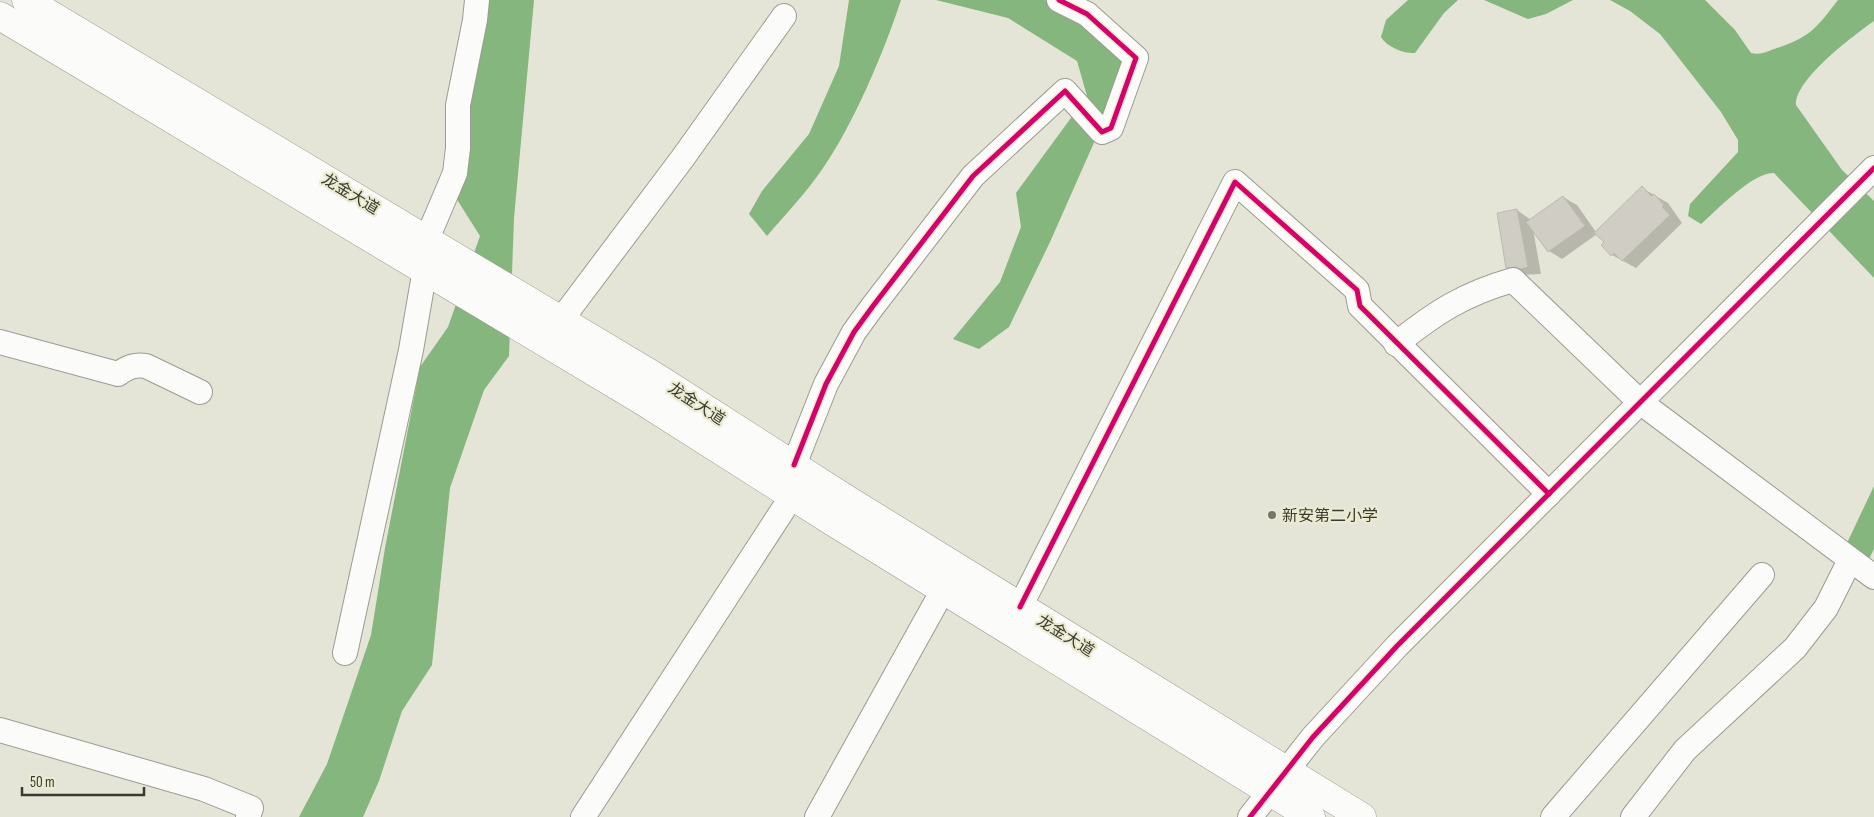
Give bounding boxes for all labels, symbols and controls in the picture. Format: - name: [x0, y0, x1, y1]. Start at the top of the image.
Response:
- street label: 龙金大道: [318, 170, 383, 219]
- street label: 龙金大道: [664, 379, 728, 430]
- place label: 新安第二小学: [1282, 507, 1378, 526]
- marker: 新安第二小学: [1266, 509, 1278, 521]
- street label: 龙金大道: [1033, 611, 1097, 661]
- scale bar: [22, 764, 145, 796]
- text: 50 m: [30, 773, 55, 792]

